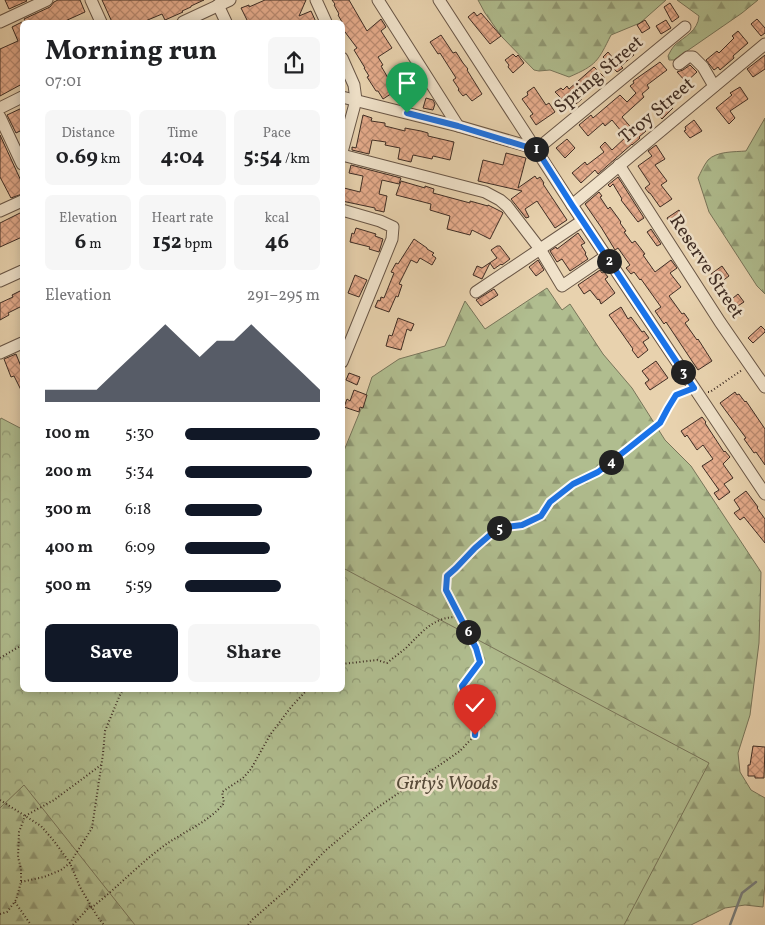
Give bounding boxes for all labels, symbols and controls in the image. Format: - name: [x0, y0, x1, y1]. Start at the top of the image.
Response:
- street label: Spring Street: [549, 30, 650, 120]
- text: Morning run: [45, 32, 217, 71]
- button: share: [268, 37, 320, 89]
- pin: [386, 62, 428, 113]
- icon: arrive: [393, 69, 421, 97]
- text: 07:01: [45, 71, 82, 93]
- street label: Troy Street: [614, 71, 701, 150]
- text: Distance: [61, 124, 115, 143]
- text: Time: [167, 124, 198, 143]
- text: Pace: [263, 124, 291, 143]
- pin: 1: [524, 136, 548, 162]
- text: 1: [534, 140, 539, 159]
- text: 0.69: [56, 143, 98, 172]
- text: 4:04: [160, 143, 204, 172]
- text: 5:54: [243, 143, 282, 172]
- text: km: [98, 150, 121, 169]
- text: /km: [282, 150, 310, 169]
- text: Elevation: [59, 209, 117, 228]
- text: Heart rate: [152, 209, 213, 228]
- text: kcal: [264, 209, 289, 228]
- street label: Reserve Street: [663, 210, 750, 324]
- text: 6: [75, 228, 86, 257]
- text: 152: [152, 228, 182, 257]
- text: 46: [265, 228, 289, 257]
- text: m: [86, 235, 102, 254]
- text: bpm: [182, 235, 213, 254]
- pin: 2: [596, 248, 622, 274]
- text: 2: [606, 252, 613, 271]
- text: Elevation: [45, 285, 112, 307]
- text: 291–295 m: [247, 285, 320, 307]
- pin: 3: [670, 360, 696, 384]
- text: 3: [680, 363, 687, 382]
- text: 100 m: [45, 423, 90, 445]
- text: 5:30: [125, 423, 154, 445]
- pin: 4: [598, 450, 624, 474]
- text: 4: [607, 453, 616, 472]
- text: 200 m: [45, 461, 92, 483]
- text: 5:34: [125, 461, 154, 483]
- text: 300 m: [45, 499, 91, 521]
- text: 6:18: [125, 499, 151, 521]
- pin: 5: [486, 516, 512, 540]
- text: 5: [496, 519, 503, 538]
- text: 400 m: [45, 537, 93, 559]
- text: 6:09: [125, 537, 155, 559]
- text: 500 m: [45, 575, 91, 597]
- text: 5:59: [125, 575, 152, 597]
- pin: 6: [456, 620, 480, 644]
- text: 6: [465, 623, 472, 642]
- button: Save: [45, 624, 178, 682]
- button: Share: [188, 624, 320, 682]
- pin: [454, 684, 496, 735]
- icon: check: [461, 691, 489, 719]
- park label: Girty's Woods: [396, 771, 498, 797]

